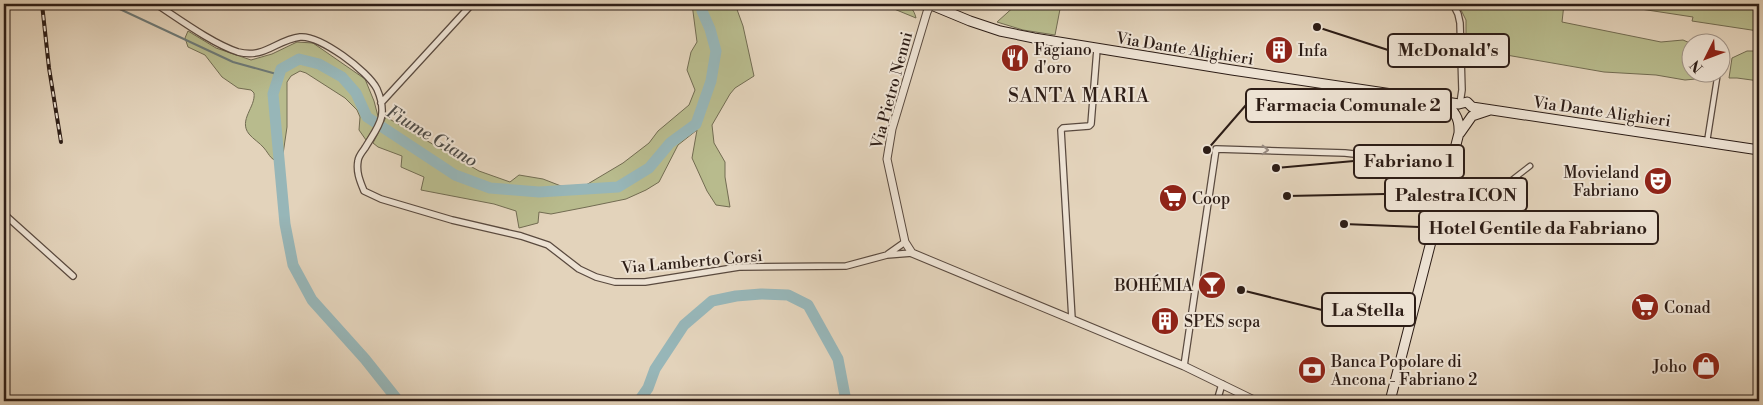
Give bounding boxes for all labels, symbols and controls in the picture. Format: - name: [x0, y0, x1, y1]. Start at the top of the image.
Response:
- street label: Via Dante Alighieri: [1114, 28, 1255, 70]
- street label: Via Pietro Nenni: [866, 30, 917, 152]
- north arrow: [1680, 32, 1730, 82]
- callout: McDonald's: [1388, 34, 1509, 67]
- building icon: Infa: [1264, 35, 1294, 65]
- text: McDonald's: [1397, 39, 1499, 62]
- place label: Fagiano d'oro: [1034, 40, 1092, 78]
- place label: Infa: [1298, 41, 1328, 61]
- restaurant icon: Fagiano d'oro: [1000, 43, 1030, 73]
- text: N: [1687, 56, 1707, 76]
- district label: SANTA MARIA: [1008, 84, 1150, 108]
- callout: Farmacia Comunale 2: [1246, 89, 1451, 122]
- street label: Via Dante Alighieri: [1531, 92, 1672, 132]
- text: Farmacia Comunale 2: [1255, 94, 1441, 117]
- water label: Fiume Giano: [382, 100, 481, 173]
- one-way arrow: [1261, 145, 1269, 156]
- callout: Fabriano 1: [1354, 145, 1464, 178]
- text: Fabriano 1: [1364, 150, 1454, 173]
- place label: Movieland Fabriano: [1563, 163, 1639, 201]
- theatre icon: Movieland Fabriano: [1643, 166, 1673, 196]
- callout: Palestra ICON: [1385, 178, 1527, 211]
- supermarket icon: Coop: [1158, 183, 1188, 213]
- text: Palestra ICON: [1395, 184, 1517, 207]
- place label: Coop: [1192, 189, 1230, 209]
- callout: Hotel Gentile da Fabriano: [1419, 211, 1658, 244]
- text: Hotel Gentile da Fabriano: [1429, 217, 1647, 240]
- street label: Via Lamberto Corsi: [620, 246, 763, 278]
- bar icon: BOHÉMIA: [1197, 270, 1227, 300]
- place label: BOHÉMIA: [1113, 274, 1194, 296]
- supermarket icon: Conad: [1630, 292, 1660, 322]
- callout: La Stella: [1322, 293, 1415, 326]
- place label: Conad: [1664, 298, 1711, 318]
- text: La Stella: [1332, 299, 1405, 322]
- building icon: SPES scpa: [1150, 306, 1180, 336]
- place label: SPES scpa: [1184, 312, 1261, 332]
- shop icon: Joho: [1691, 351, 1721, 381]
- place label: Banca Popolare di Ancona - Fabriano 2: [1330, 352, 1477, 390]
- bank icon: Banca Popolare di Ancona - Fabriano 2: [1297, 355, 1327, 385]
- place label: Joho: [1652, 357, 1687, 377]

